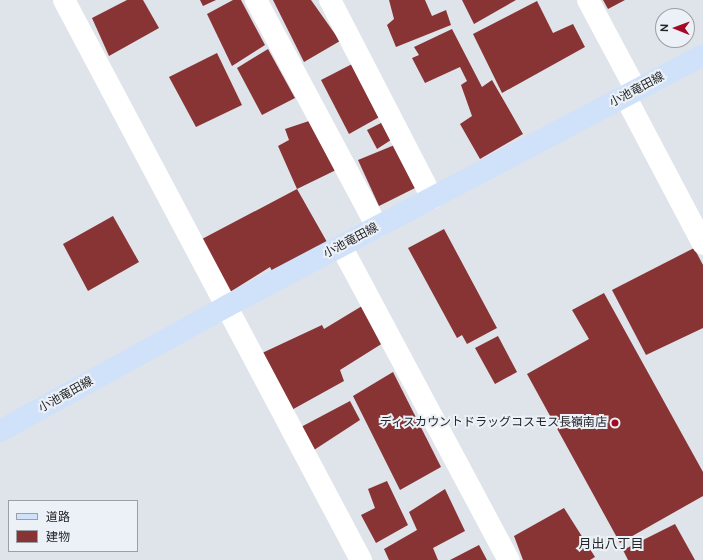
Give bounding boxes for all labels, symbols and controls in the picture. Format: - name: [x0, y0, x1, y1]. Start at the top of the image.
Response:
- north arrow: [655, 8, 695, 48]
- text: N: [657, 24, 671, 32]
- street label: 小池竜田線: [607, 70, 667, 110]
- street label: 小池竜田線: [321, 221, 381, 261]
- street label: 小池竜田線: [36, 374, 96, 416]
- place label: ディスカウントドラッグコスモス長嶺南店: [379, 416, 607, 430]
- marker: ディスカウントドラッグコスモス長嶺南店: [610, 418, 620, 428]
- legend: [8, 500, 138, 552]
- text: 道路: [46, 509, 70, 525]
- text: 建物: [46, 529, 70, 545]
- district label: 月出八丁目: [579, 536, 643, 552]

